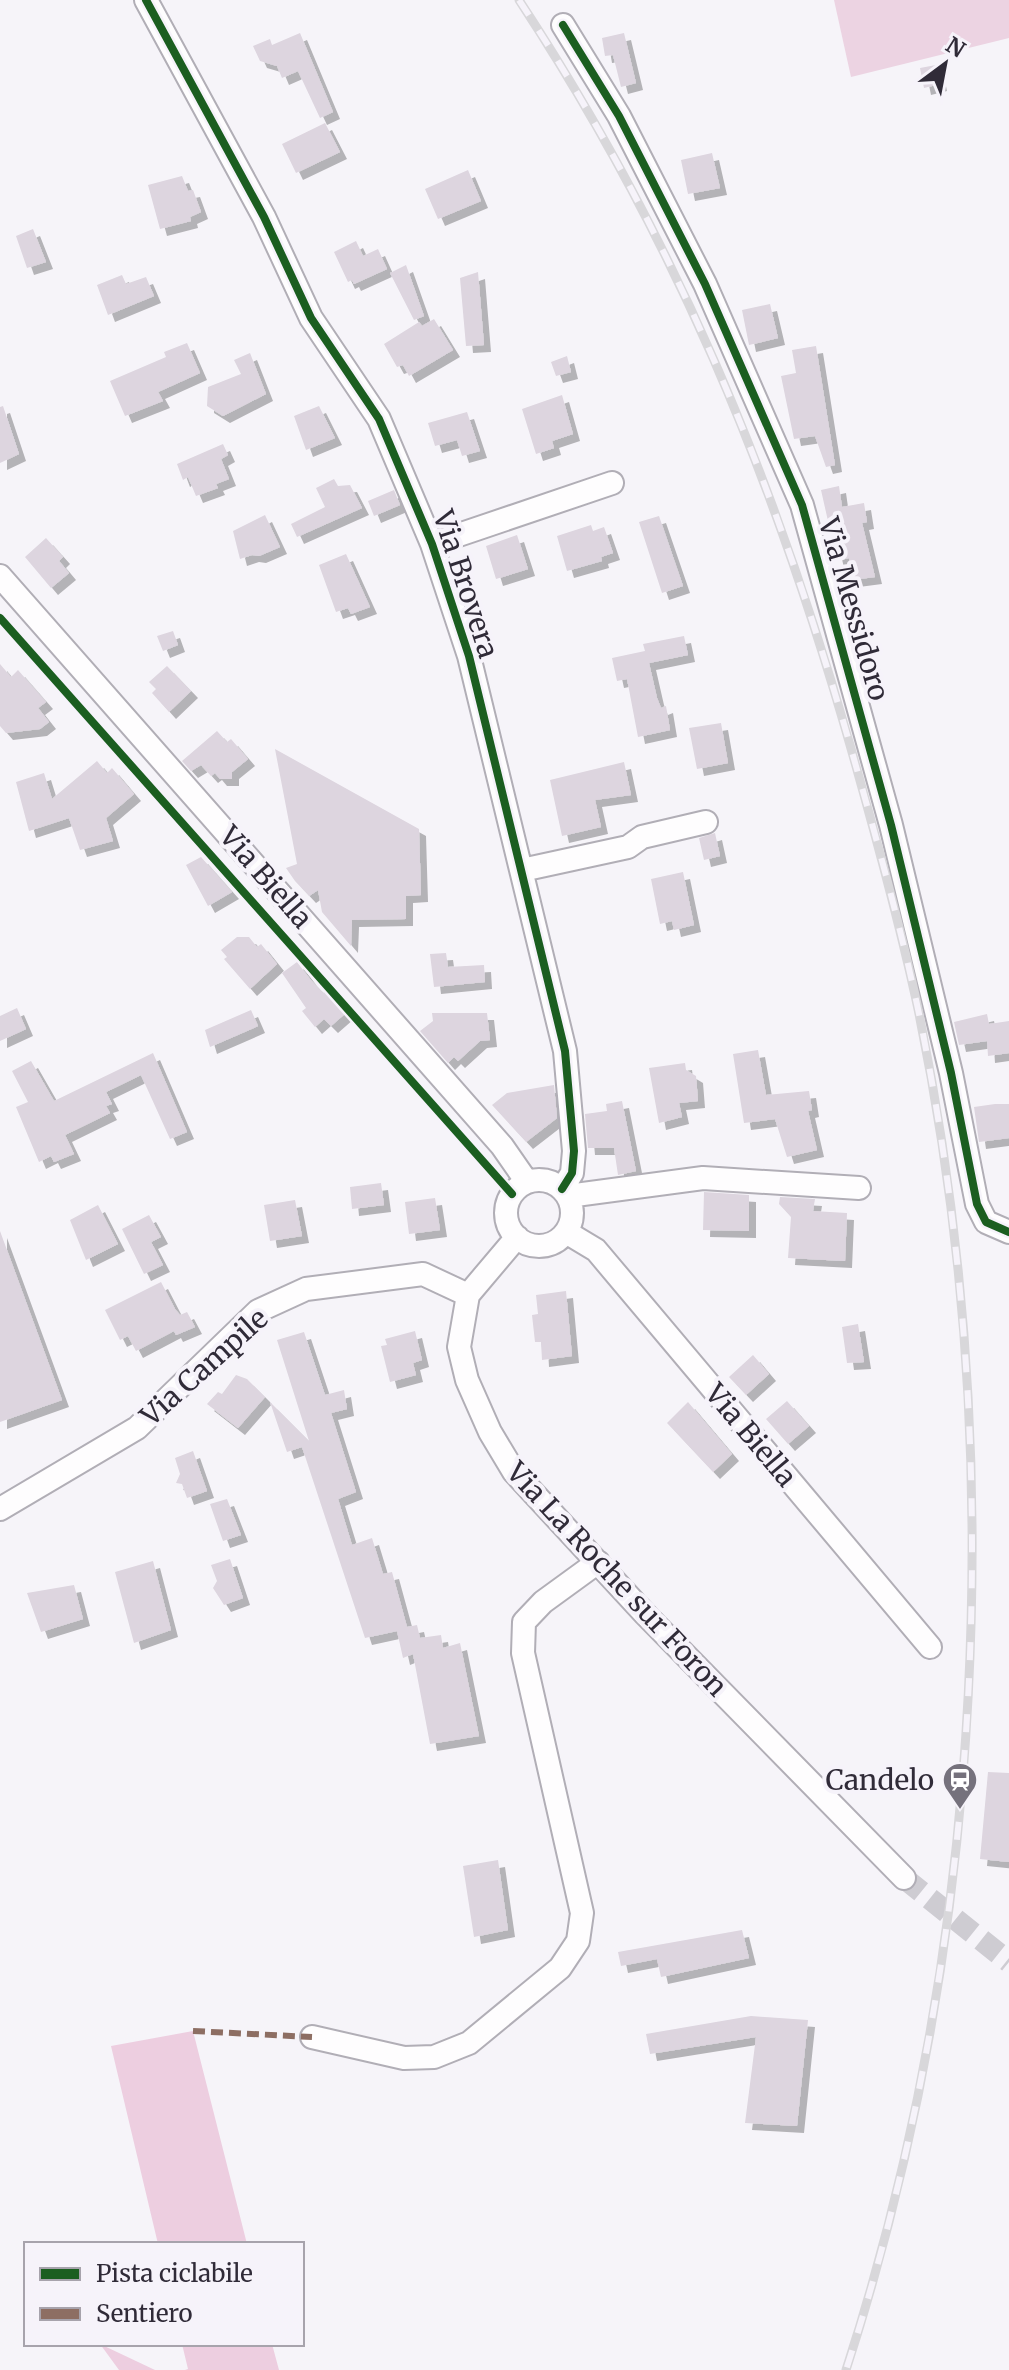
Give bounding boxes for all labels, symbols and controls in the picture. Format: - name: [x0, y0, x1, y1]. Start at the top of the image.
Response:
- north arrow: [905, 24, 985, 104]
- text: N: [941, 31, 971, 64]
- street label: Via Brovera: [425, 505, 507, 663]
- street label: Via Messidoro: [810, 512, 897, 705]
- street label: Via Biella: [211, 818, 320, 935]
- street label: Via Campile: [132, 1300, 275, 1434]
- street label: Via Biella: [697, 1375, 805, 1494]
- street label: Via La Roche sur Foron: [498, 1453, 735, 1704]
- station icon: Candelo: [941, 1761, 979, 1811]
- place label: Candelo: [825, 1762, 934, 1798]
- legend: [24, 2242, 304, 2346]
- text: Pista ciclabile: [96, 2258, 253, 2289]
- text: Sentiero: [96, 2298, 193, 2329]

